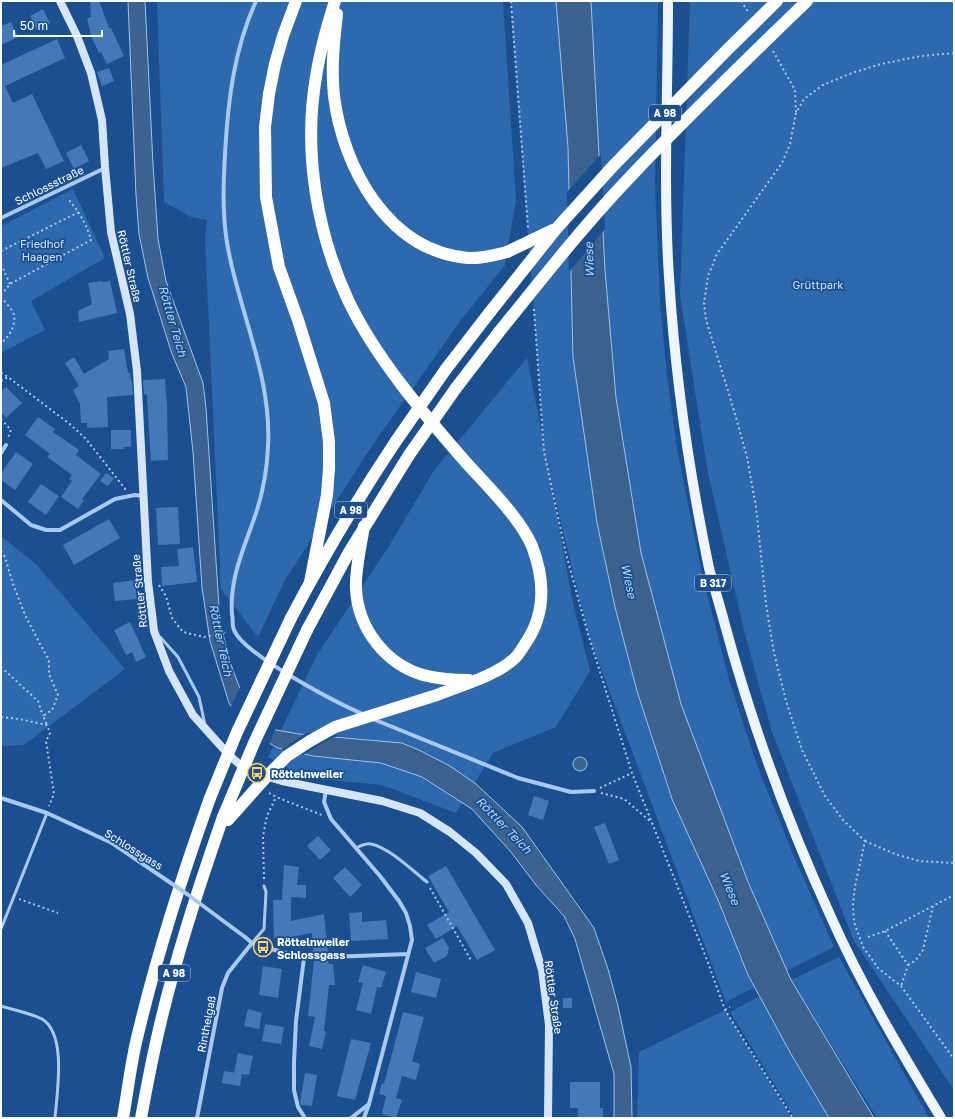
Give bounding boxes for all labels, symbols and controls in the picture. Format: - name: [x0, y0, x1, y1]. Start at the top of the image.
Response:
- scale bar: [14, 12, 102, 38]
- text: 50 m: [20, 18, 48, 33]
- road number: A 98: [649, 105, 681, 121]
- street label: Schlossstraße: [13, 163, 85, 207]
- street label: Röttler Straße: [115, 229, 145, 303]
- park label: Friedhof Haagen: [20, 237, 64, 263]
- water label: Wiese: [581, 241, 597, 278]
- park label: Grüttpark: [793, 278, 843, 291]
- water label: Röttler Teich: [156, 284, 191, 359]
- road number: A 98: [335, 502, 367, 518]
- street label: Röttler Straße: [129, 554, 149, 628]
- water label: Wiese: [618, 562, 640, 601]
- road number: B 317: [695, 575, 731, 591]
- water label: Röttler Teich: [206, 602, 236, 678]
- bus stop icon: Röttelnweiler: [246, 762, 268, 784]
- place label: Röttelnweiler: [271, 767, 344, 780]
- water label: Röttler Teich: [473, 793, 535, 857]
- street label: Schlossgass: [103, 826, 166, 872]
- water label: Wiese: [716, 869, 744, 908]
- place label: Röttelnweiler Schlossgass: [277, 935, 350, 961]
- bus stop icon: Röttelnweiler Schlossgass: [252, 936, 274, 958]
- street label: Röttler Straße: [542, 960, 566, 1034]
- road number: A 98: [158, 965, 190, 981]
- street label: Rinthelgaß: [194, 995, 218, 1053]

